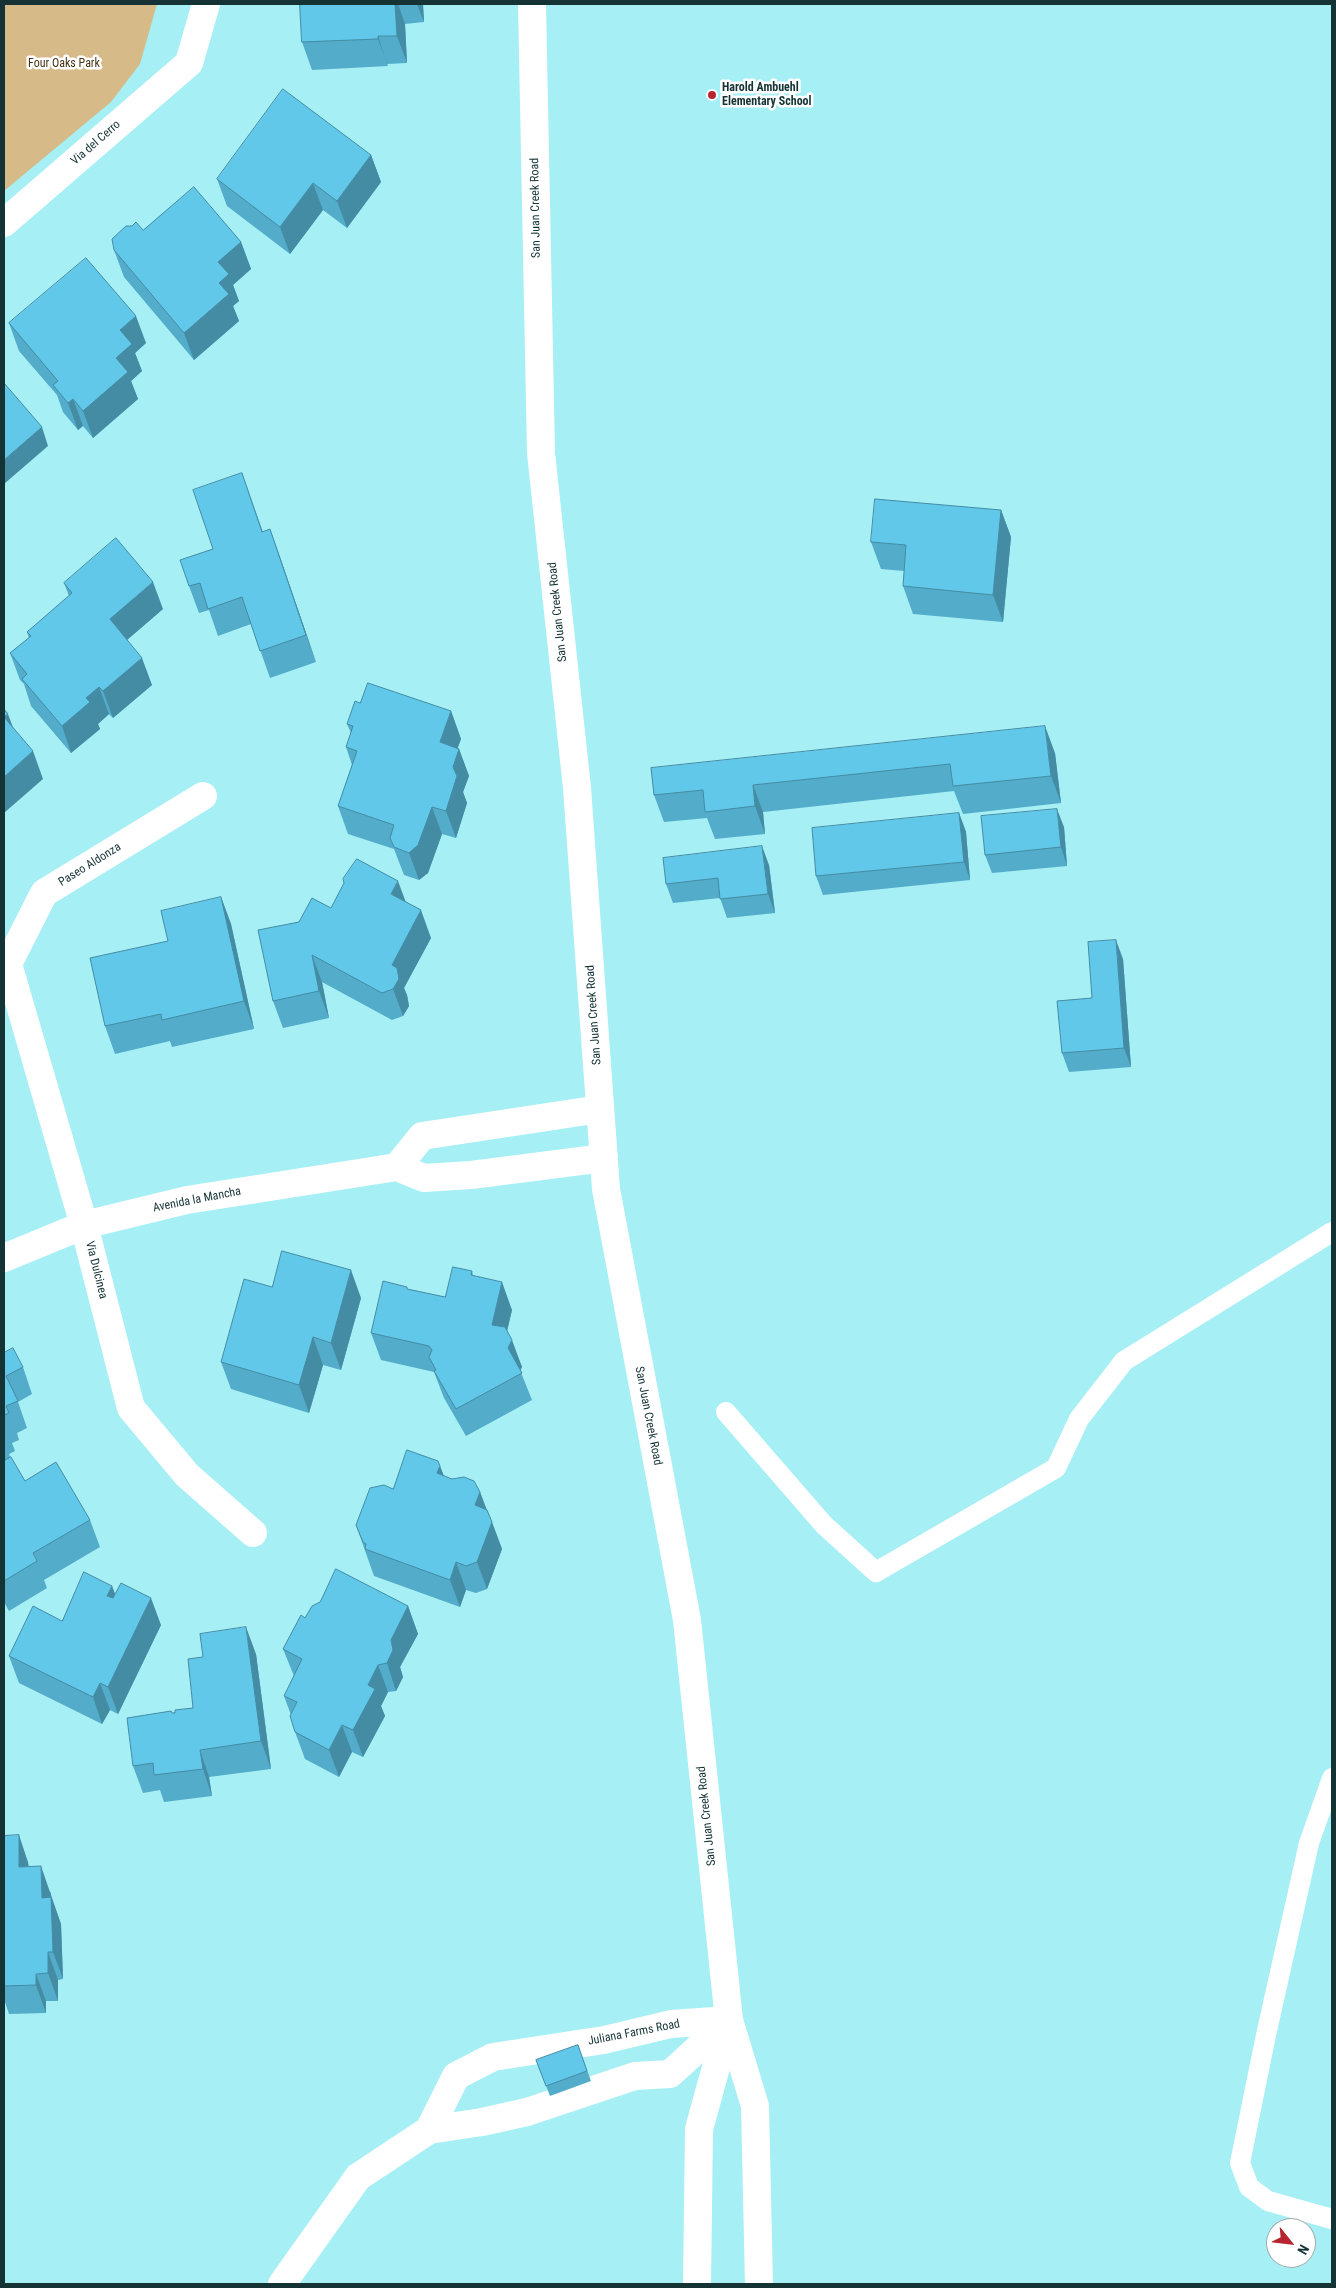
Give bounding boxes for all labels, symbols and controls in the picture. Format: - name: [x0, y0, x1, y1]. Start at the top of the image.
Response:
- park label: Four Oaks Park: [28, 57, 100, 71]
- place label: Harold Ambuehl Elementary School: [722, 81, 812, 109]
- marker: Harold Ambuehl Elementary School: [706, 89, 718, 101]
- street label: Via del Cerro: [68, 118, 124, 168]
- street label: San Juan Creek Road: [528, 158, 544, 258]
- street label: San Juan Creek Road: [546, 561, 570, 663]
- street label: Paseo Aldonza: [56, 840, 124, 890]
- street label: San Juan Creek Road: [583, 964, 605, 1066]
- street label: Avenida la Mancha: [152, 1184, 242, 1216]
- street label: Via Dulcinea: [82, 1240, 110, 1300]
- street label: San Juan Creek Road: [631, 1365, 665, 1467]
- street label: San Juan Creek Road: [695, 1765, 719, 1867]
- street label: Juliana Farms Road: [587, 2017, 681, 2049]
- north arrow: [1266, 2218, 1316, 2268]
- text: N: [1294, 2242, 1312, 2257]

